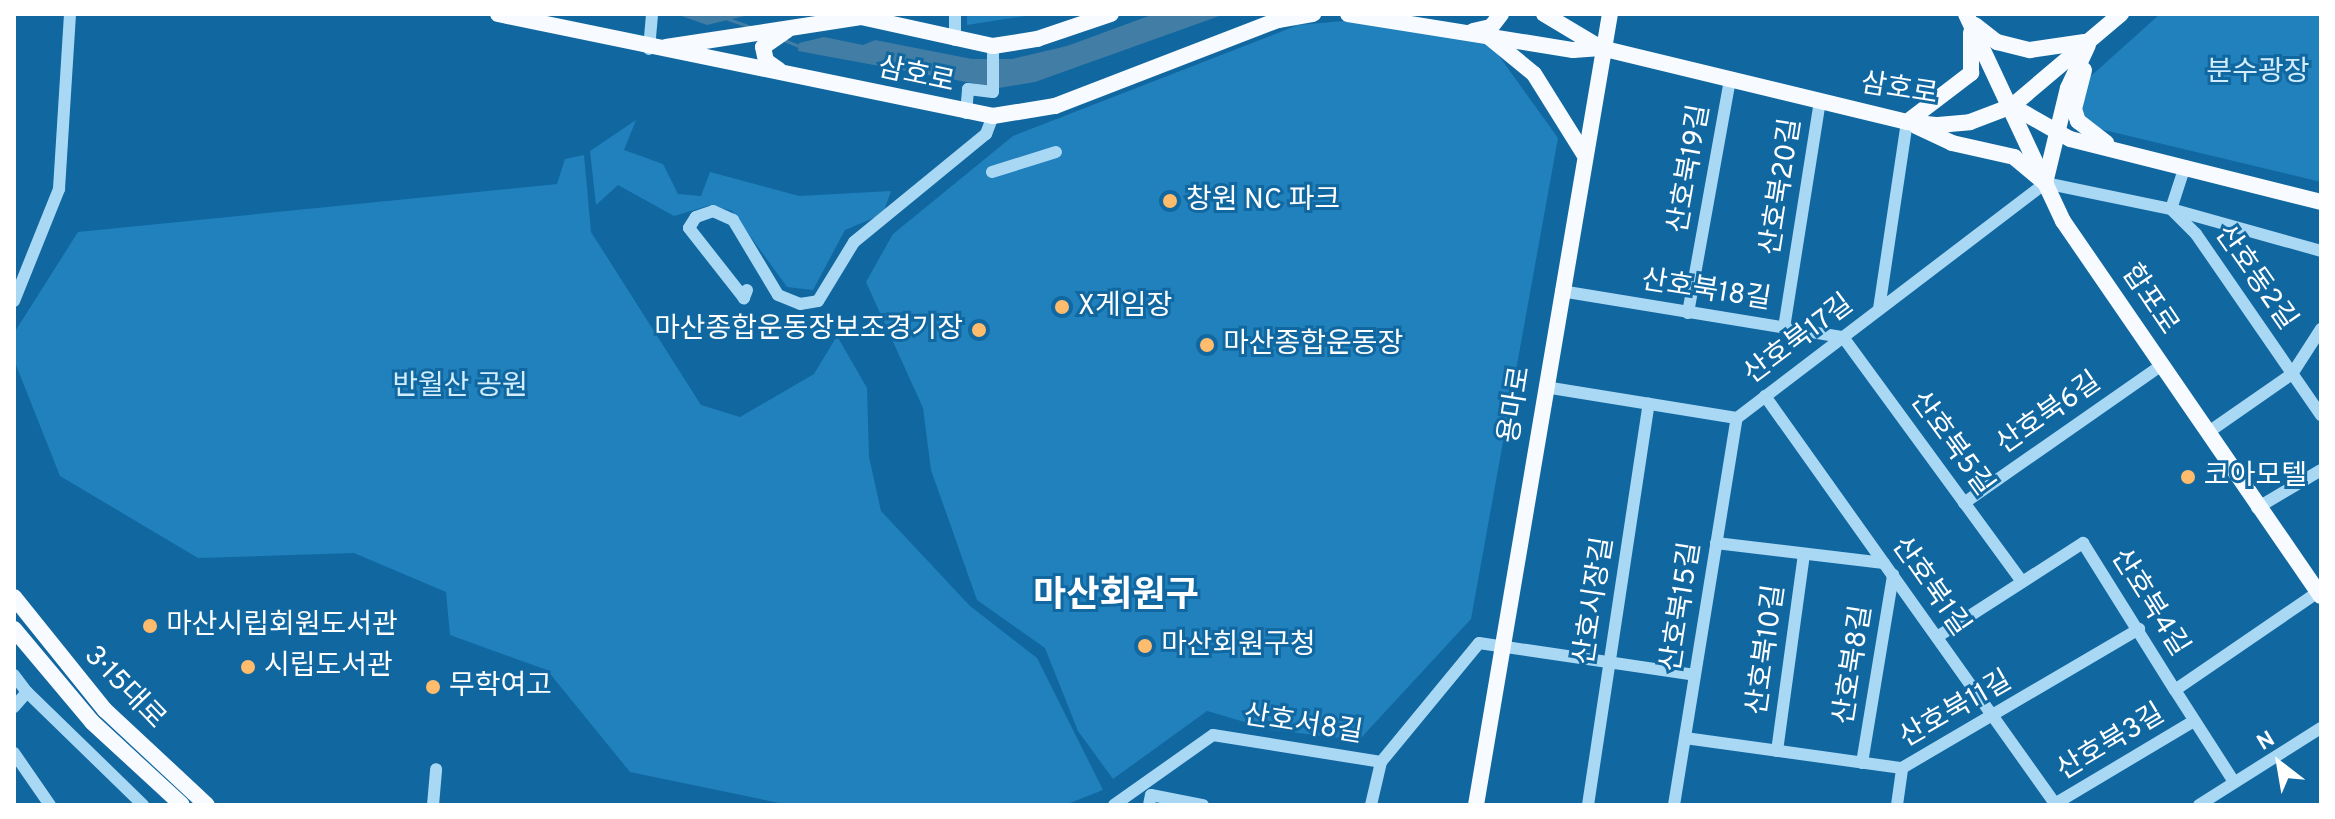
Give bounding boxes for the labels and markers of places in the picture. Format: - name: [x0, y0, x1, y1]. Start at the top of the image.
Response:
- place label: 창원 NC 파크: [1186, 184, 1340, 218]
- marker: 창원 NC 파크: [1161, 192, 1179, 210]
- place label: X게임장: [1078, 290, 1172, 324]
- marker: X게임장: [1053, 298, 1071, 316]
- place label: 마산종합운동장보조경기장: [654, 313, 963, 347]
- marker: 마산종합운동장보조경기장: [970, 321, 988, 339]
- place label: 마산종합운동장: [1223, 328, 1403, 362]
- marker: 마산종합운동장: [1198, 336, 1216, 354]
- place label: 코아모텔: [2204, 460, 2307, 494]
- marker: 코아모텔: [2179, 468, 2197, 486]
- place label: 마산시립회원도서관: [166, 609, 398, 643]
- marker: 마산시립회원도서관: [141, 617, 159, 635]
- place label: 마산회원구청: [1161, 629, 1316, 663]
- marker: 마산회원구청: [1136, 637, 1154, 655]
- place label: 시립도서관: [264, 650, 393, 684]
- marker: 시립도서관: [239, 658, 257, 676]
- place label: 무학여고: [449, 670, 552, 704]
- marker: 무학여고: [424, 678, 442, 696]

